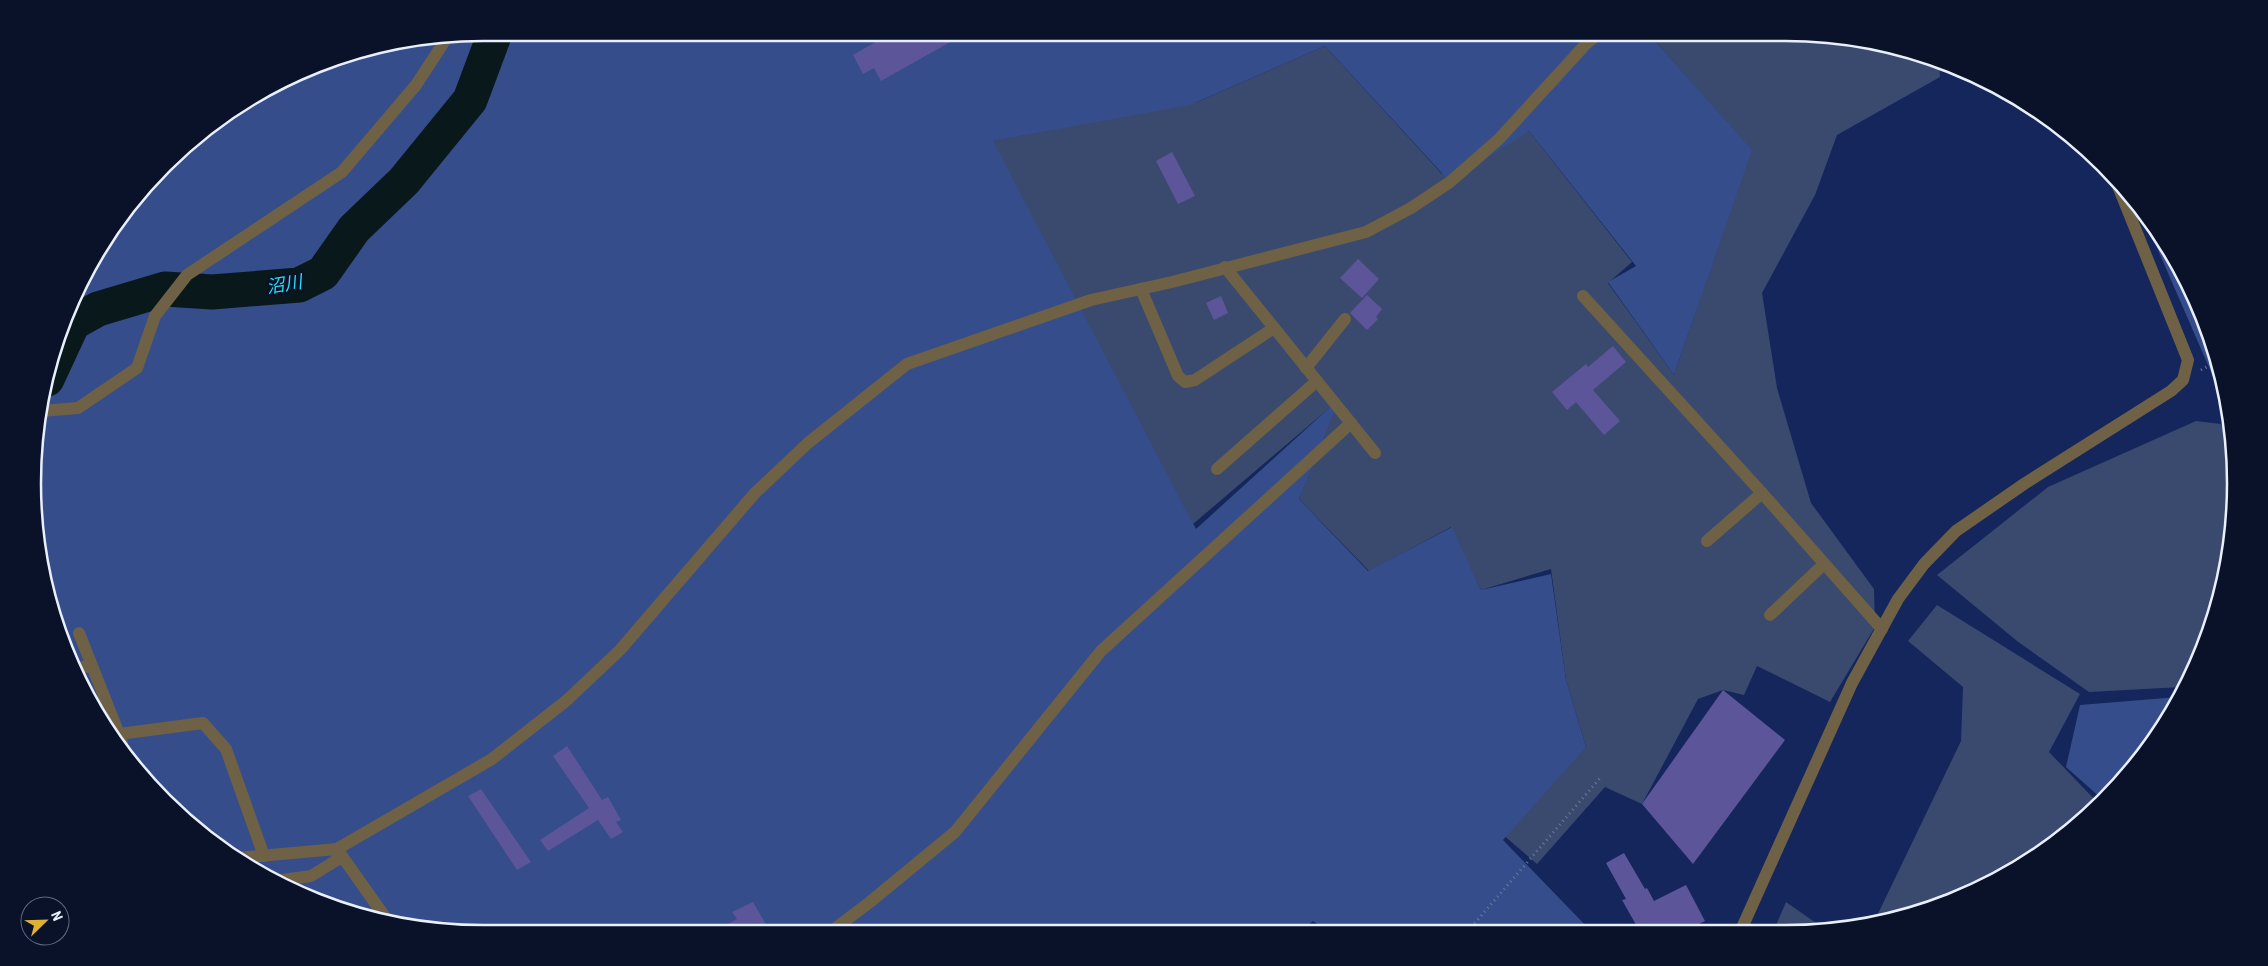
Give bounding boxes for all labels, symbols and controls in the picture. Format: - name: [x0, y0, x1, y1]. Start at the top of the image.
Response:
- water label: 沼川: [264, 270, 306, 297]
- north arrow: [20, 896, 70, 946]
- text: N: [48, 909, 66, 923]

